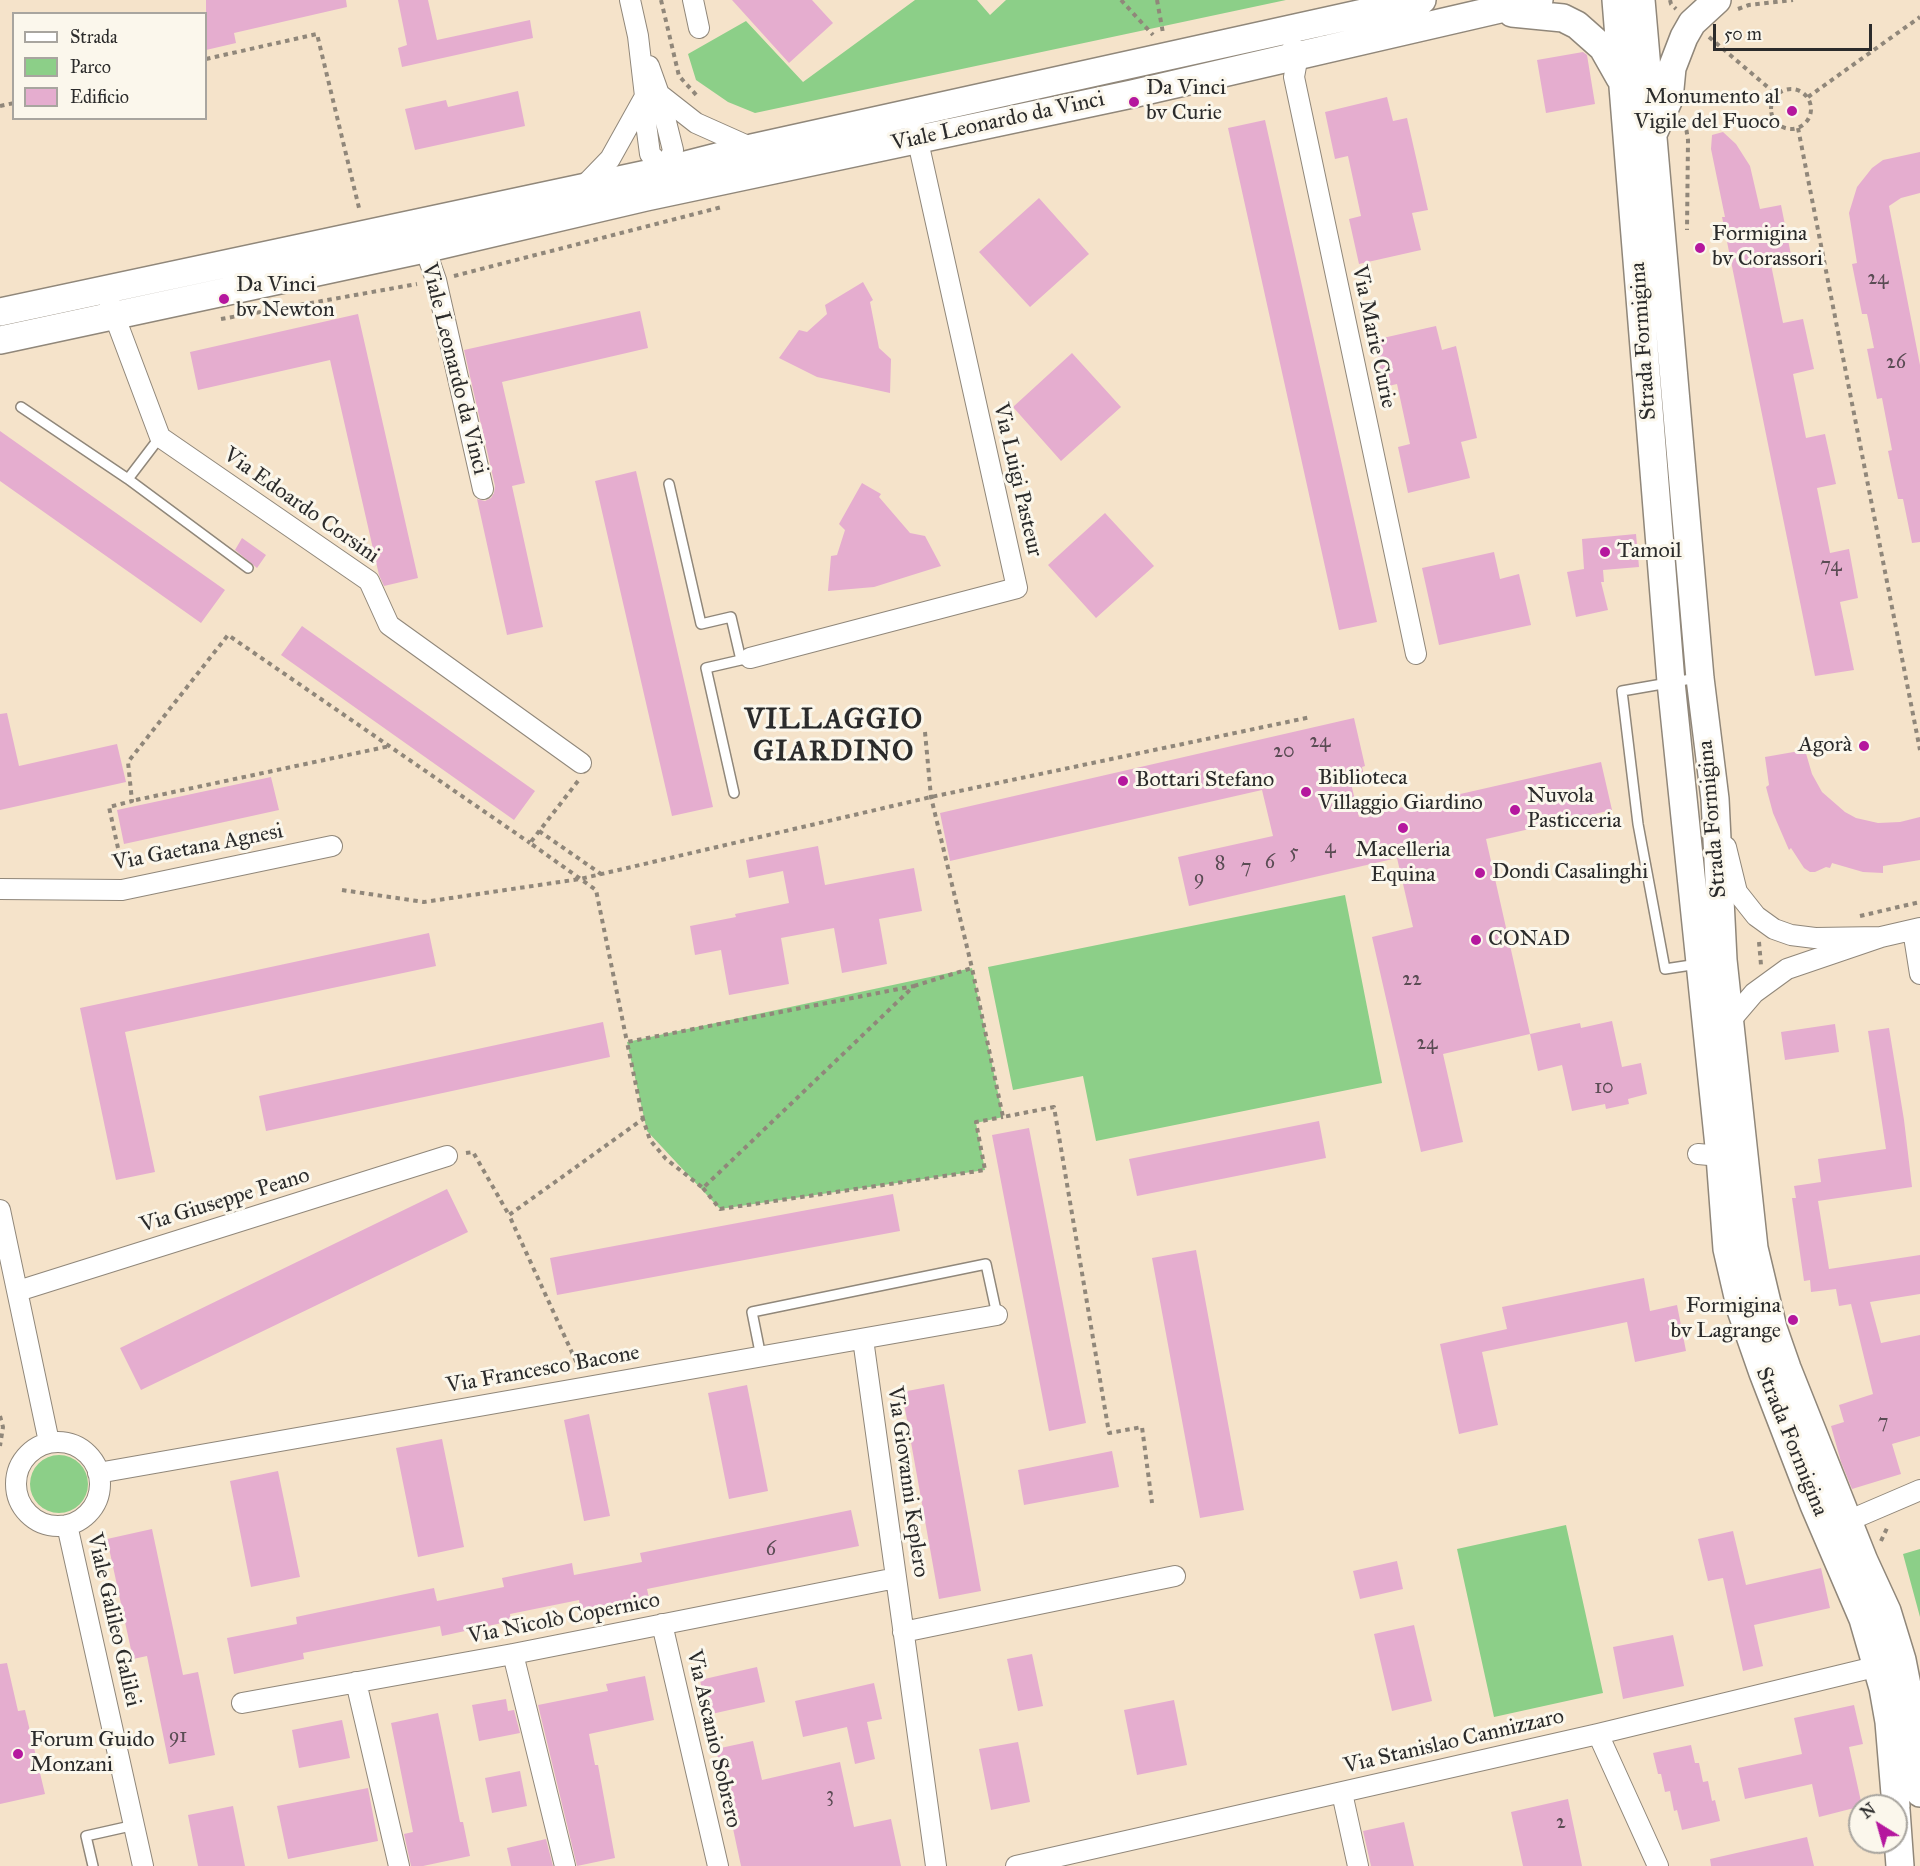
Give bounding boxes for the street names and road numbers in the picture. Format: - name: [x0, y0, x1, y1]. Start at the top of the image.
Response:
- street label: Viale Leonardo da Vinci: [889, 87, 1107, 157]
- street label: Viale Leonardo da Vinci: [415, 260, 493, 478]
- street label: Strada Formigina: [1625, 261, 1663, 421]
- street label: Via Marie Curie: [1345, 263, 1401, 411]
- street label: Via Luigi Pasteur: [986, 401, 1048, 559]
- street label: Via Edoardo Corsini: [218, 442, 384, 570]
- street label: Strada Formigina: [1693, 739, 1733, 899]
- street label: Via Gaetana Agnesi: [111, 819, 285, 877]
- street label: Via Giuseppe Peano: [137, 1163, 313, 1239]
- street label: Via Francesco Bacone: [444, 1340, 642, 1400]
- street label: Strada Formigina: [1749, 1364, 1833, 1520]
- street label: Via Giovanni Keplero: [881, 1385, 933, 1579]
- street label: Viale Galileo Galilei: [80, 1531, 146, 1709]
- street label: Via Nicolò Copernico: [466, 1587, 662, 1651]
- street label: Via Ascanio Sobrero: [680, 1647, 746, 1831]
- street label: Via Stanislao Cannizzaro: [1341, 1704, 1567, 1780]

